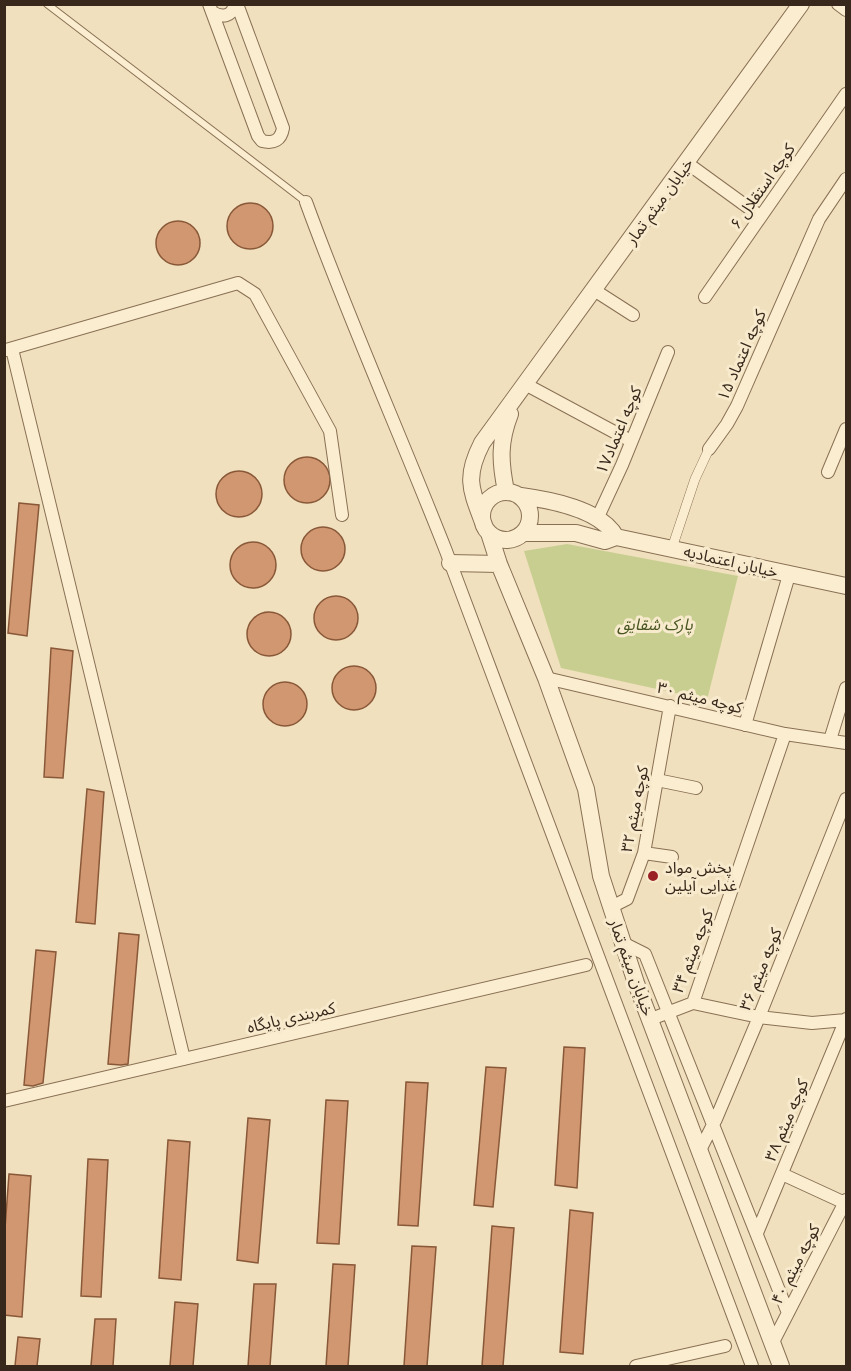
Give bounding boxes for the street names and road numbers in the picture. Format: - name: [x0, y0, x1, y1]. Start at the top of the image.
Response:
- street label: کوچه استقلال ۶: [724, 138, 800, 233]
- street label: خیابان میثم تمار: [619, 153, 700, 251]
- street label: کوچه اعتماد ۱۵: [711, 306, 771, 404]
- street label: کوچه اعتماد۱۷: [590, 382, 647, 477]
- street label: خیابان اعتمادیه: [682, 539, 780, 583]
- street label: کوچه میثم ۳۰: [654, 676, 745, 720]
- street label: کوچه میثم ۳۲: [615, 764, 655, 854]
- street label: کوچه میثم ۳۴: [666, 906, 720, 996]
- street label: خیابان میثم تمار: [602, 914, 660, 1019]
- street label: کوچه میثم ۳۶: [733, 924, 789, 1014]
- street label: کمربندی پایگاه: [245, 996, 338, 1038]
- street label: کوچه میثم ۳۸: [759, 1075, 815, 1165]
- street label: کوچه میثم ۴۰: [765, 1220, 827, 1309]

